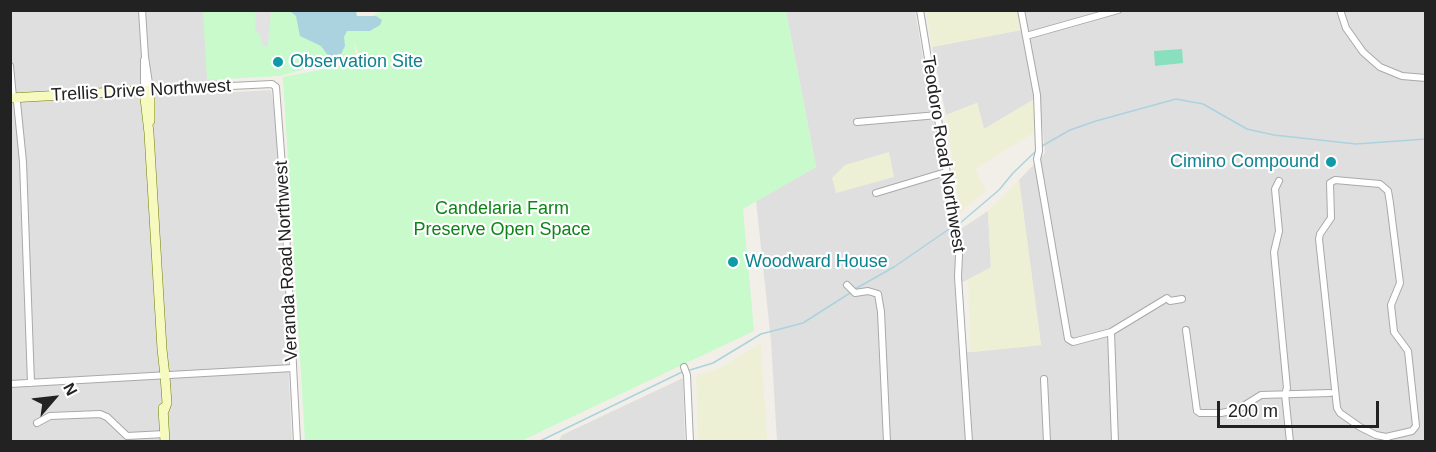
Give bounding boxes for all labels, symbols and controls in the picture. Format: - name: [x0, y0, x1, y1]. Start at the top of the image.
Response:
- place label: Observation Site: [290, 51, 423, 73]
- street label: Teodoro Road Northwest: [917, 54, 969, 254]
- marker: Observation Site: [271, 55, 285, 69]
- street label: Trellis Drive Northwest: [50, 75, 232, 107]
- place label: Cimino Compound: [1170, 151, 1319, 173]
- marker: Cimino Compound: [1324, 155, 1338, 169]
- street label: Veranda Road Northwest: [271, 160, 303, 362]
- park label: Candelaria Farm Preserve Open Space: [413, 198, 591, 240]
- place label: Woodward House: [745, 251, 888, 273]
- marker: Woodward House: [726, 255, 740, 269]
- north arrow: [24, 368, 84, 428]
- text: N: [60, 380, 81, 398]
- scale bar: [1220, 389, 1382, 427]
- text: 200 m: [1228, 401, 1278, 421]

